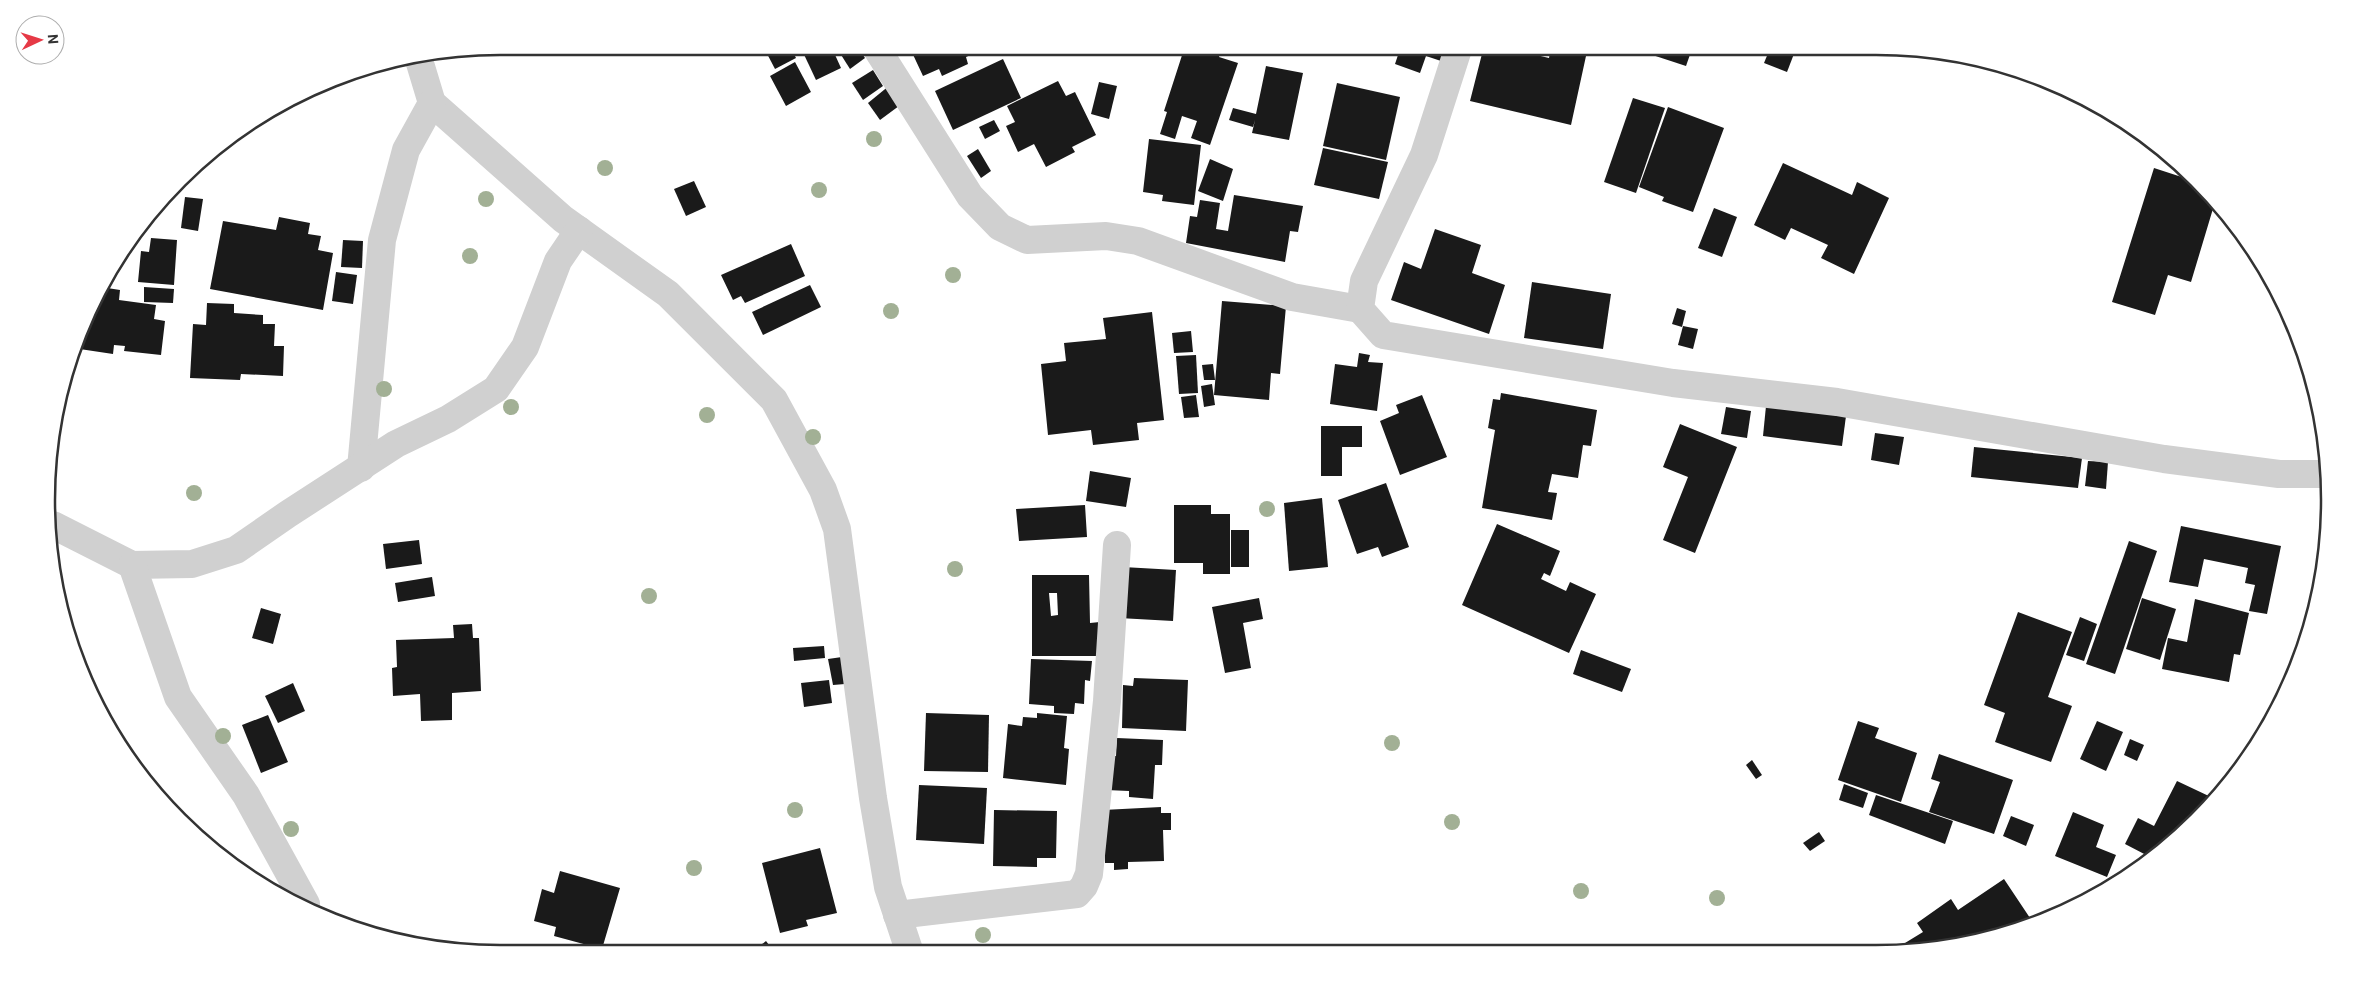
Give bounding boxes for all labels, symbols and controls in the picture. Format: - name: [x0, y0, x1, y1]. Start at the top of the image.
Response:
- north arrow: [15, 15, 65, 65]
- text: N: [45, 34, 61, 45]

